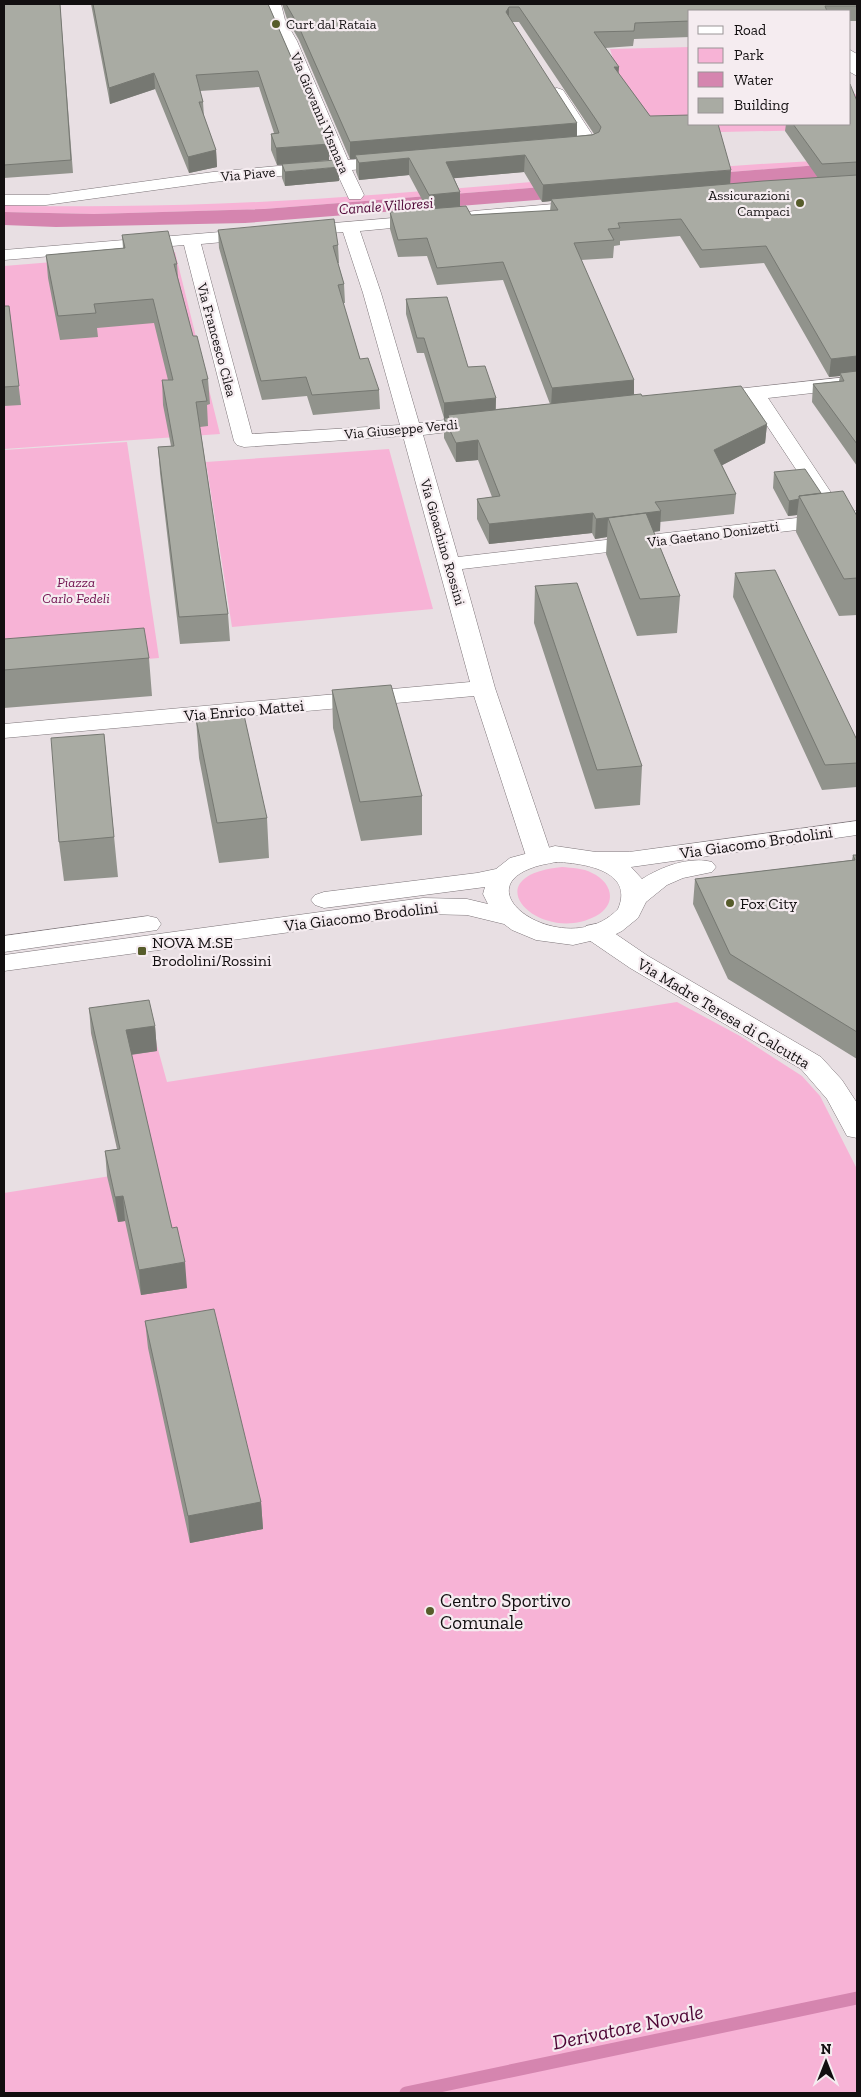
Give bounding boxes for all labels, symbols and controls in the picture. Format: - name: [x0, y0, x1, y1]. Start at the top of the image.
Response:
- legend: [688, 10, 851, 125]
- place label: Curt dal Rataia: [286, 16, 377, 33]
- marker: Curt dal Rataia: [270, 18, 282, 30]
- text: Road: [734, 21, 767, 39]
- text: Park: [734, 46, 764, 64]
- street label: Via Giovanni Vismara: [286, 49, 353, 177]
- text: Water: [734, 71, 774, 89]
- text: Building: [734, 96, 789, 114]
- street label: Via Piave: [219, 164, 276, 185]
- place label: Assicurazioni Campaci: [708, 187, 790, 220]
- water label: Canale Villoresi: [338, 194, 434, 218]
- marker: Assicurazioni Campaci: [794, 197, 806, 209]
- street label: Via Francesco Cilea: [193, 280, 240, 399]
- street label: Via Giuseppe Verdi: [343, 416, 458, 443]
- street label: Via Gioachino Rossini: [416, 476, 469, 607]
- street label: Via Gaetano Donizetti: [645, 518, 780, 551]
- park label: Piazza Carlo Fedeli: [42, 574, 110, 607]
- street label: Via Enrico Mattei: [182, 696, 305, 725]
- street label: Via Giacomo Brodolini: [677, 822, 834, 863]
- place label: Fox City: [740, 894, 798, 913]
- marker: Fox City: [724, 897, 736, 909]
- street label: Via Giacomo Brodolini: [282, 898, 439, 935]
- place label: NOVA M.SE Brodolini/Rossini: [152, 933, 272, 970]
- marker: NOVA M.SE Brodolini/Rossini: [136, 945, 148, 957]
- street label: Via Madre Teresa di Calcutta: [633, 954, 814, 1073]
- place label: Centro Sportivo Comunale: [440, 1589, 571, 1634]
- marker: Centro Sportivo Comunale: [424, 1605, 436, 1617]
- water label: Derivatore Novale: [550, 1998, 706, 2055]
- north arrow: [801, 2037, 851, 2087]
- text: N: [821, 2041, 832, 2058]

